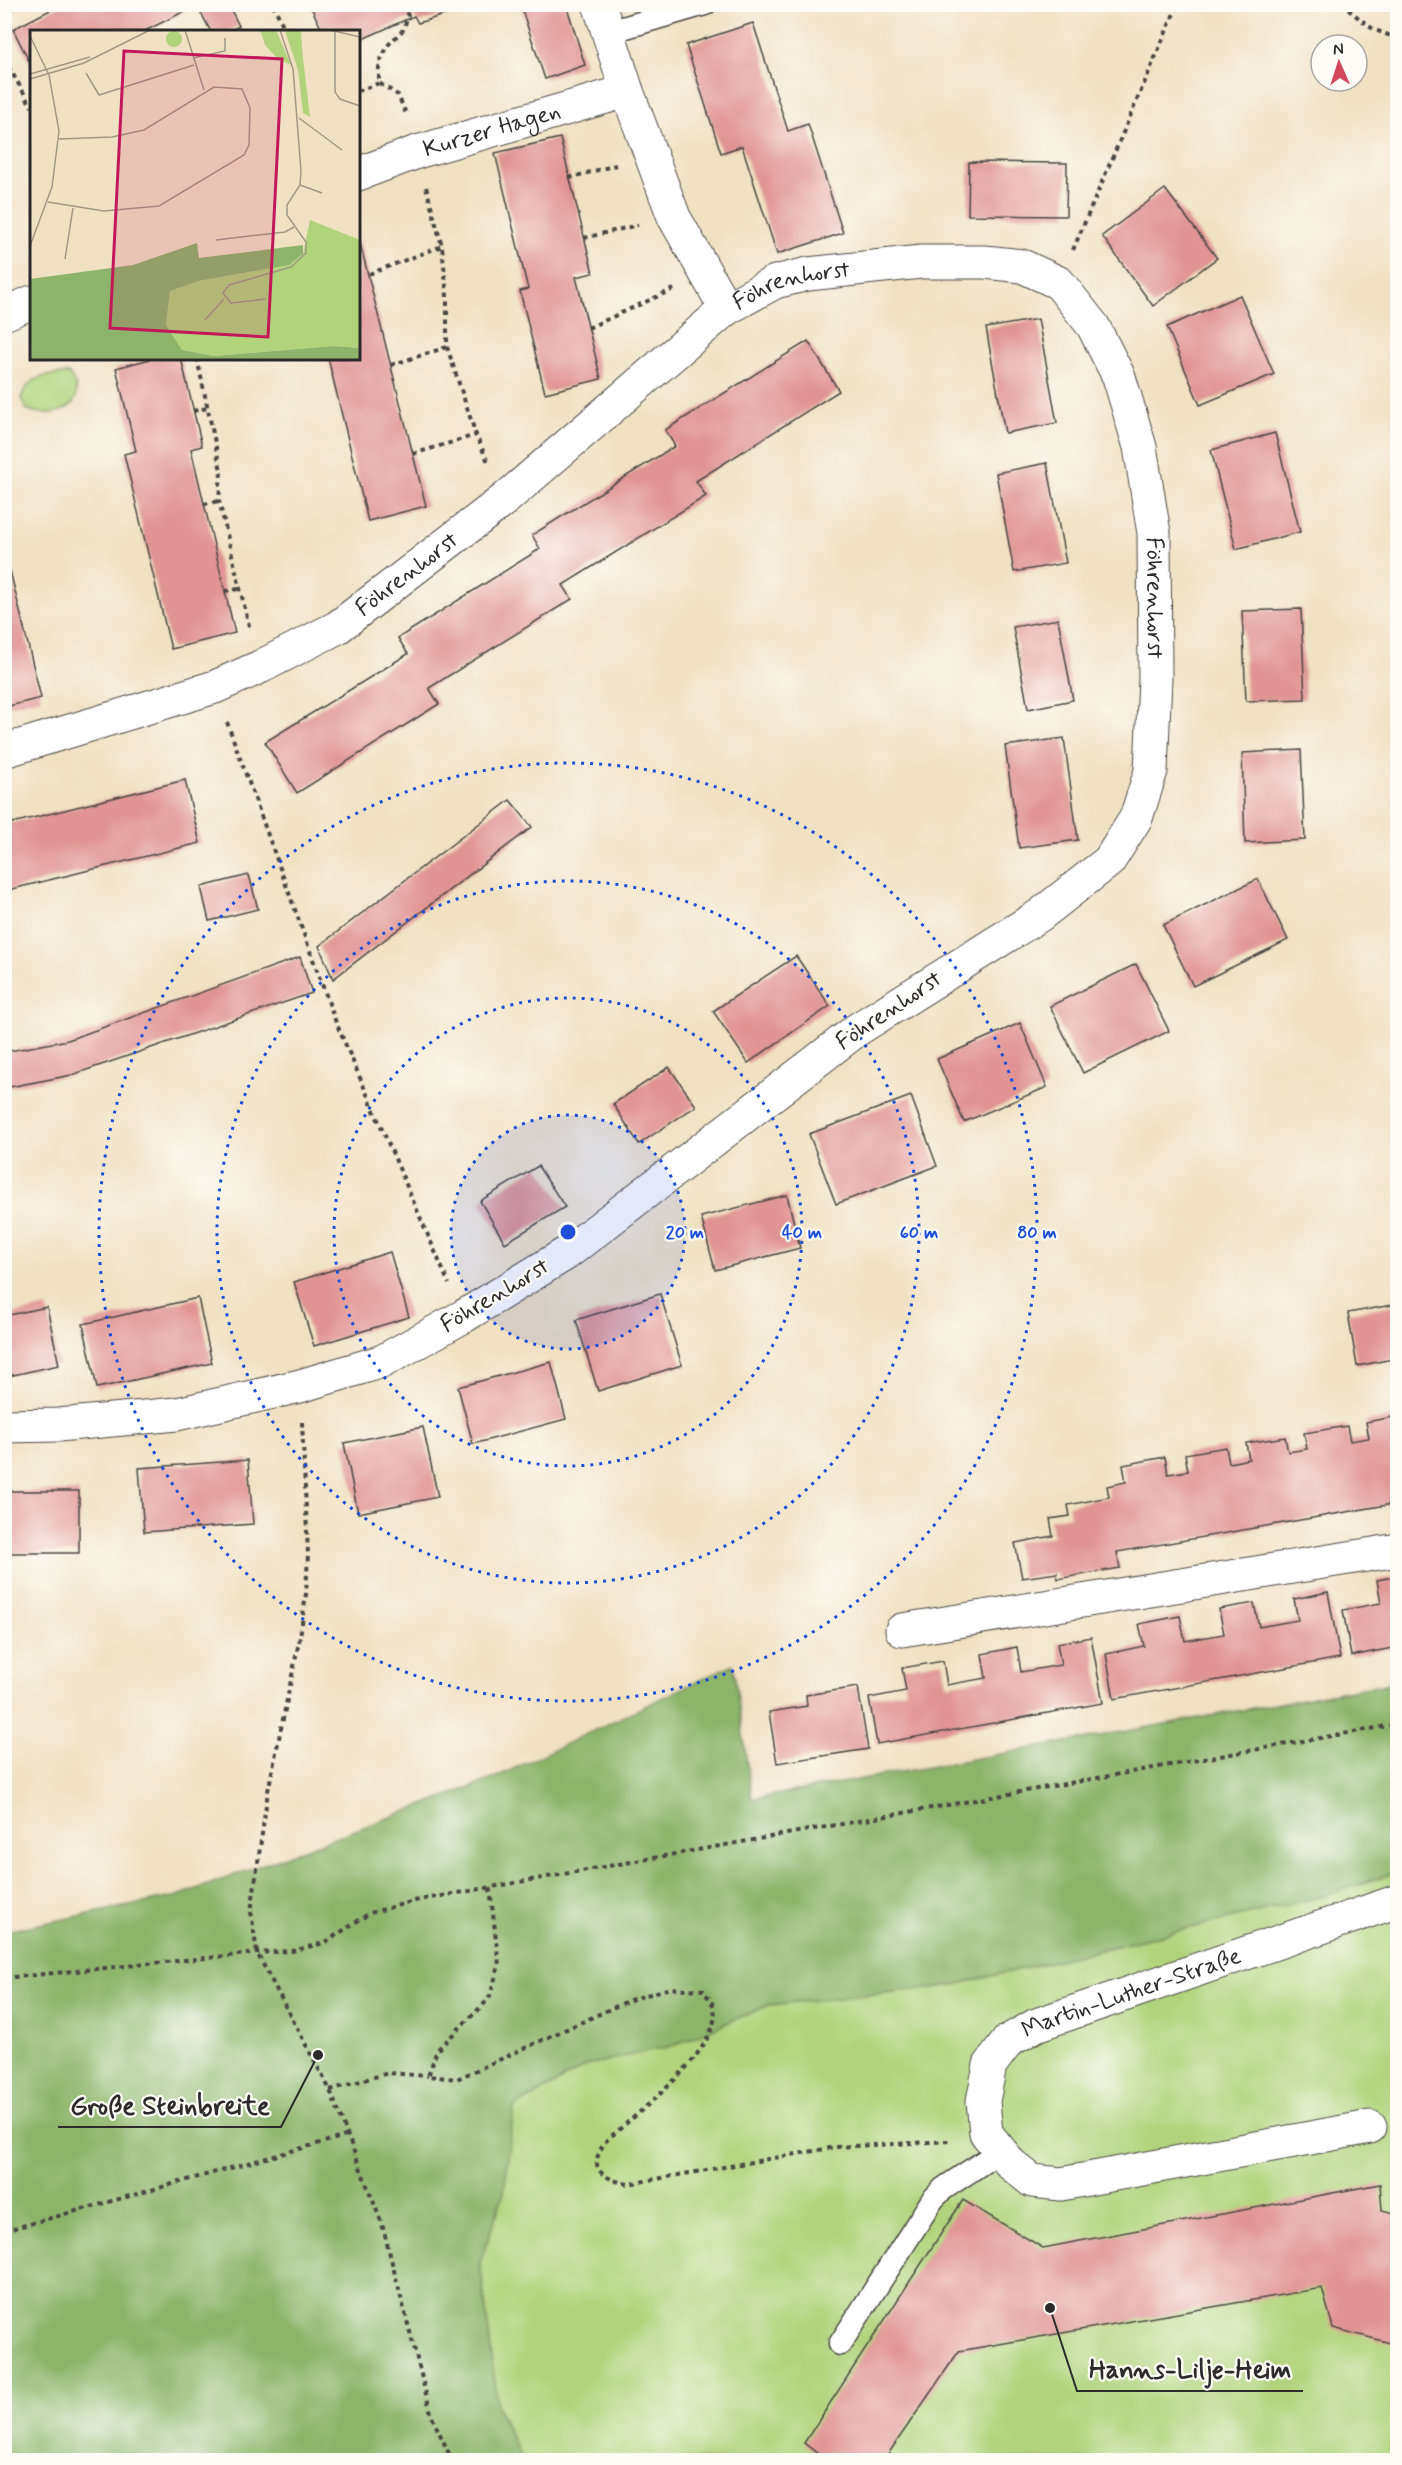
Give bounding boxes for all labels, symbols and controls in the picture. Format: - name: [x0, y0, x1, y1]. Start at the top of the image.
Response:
- inset map: [30, 30, 360, 360]
- north arrow: [1309, 33, 1369, 93]
- text: N: [1332, 39, 1344, 60]
- street label: Kurzer Hagen: [420, 96, 564, 165]
- street label: Föhrenhorst: [727, 254, 852, 318]
- street label: Föhrenhorst: [349, 525, 465, 624]
- street label: Föhrenhorst: [1139, 537, 1170, 659]
- street label: Föhrenhorst: [830, 964, 948, 1058]
- text: 20 m: [666, 1221, 704, 1245]
- text: 40 m: [782, 1221, 822, 1245]
- text: 60 m: [900, 1221, 938, 1245]
- text: 80 m: [1017, 1221, 1057, 1245]
- centre of rings: [558, 1222, 578, 1242]
- street label: Föhrenhorst: [435, 1251, 556, 1341]
- street label: Martin-Luther-Straße: [1016, 1940, 1245, 2046]
- callout: Große Steinbreite: [58, 2083, 281, 2127]
- text: Große Steinbreite: [70, 2090, 270, 2124]
- callout: Hanns-Lilje-Heim: [1077, 2347, 1303, 2391]
- text: Hanns-Lilje-Heim: [1089, 2354, 1291, 2389]

